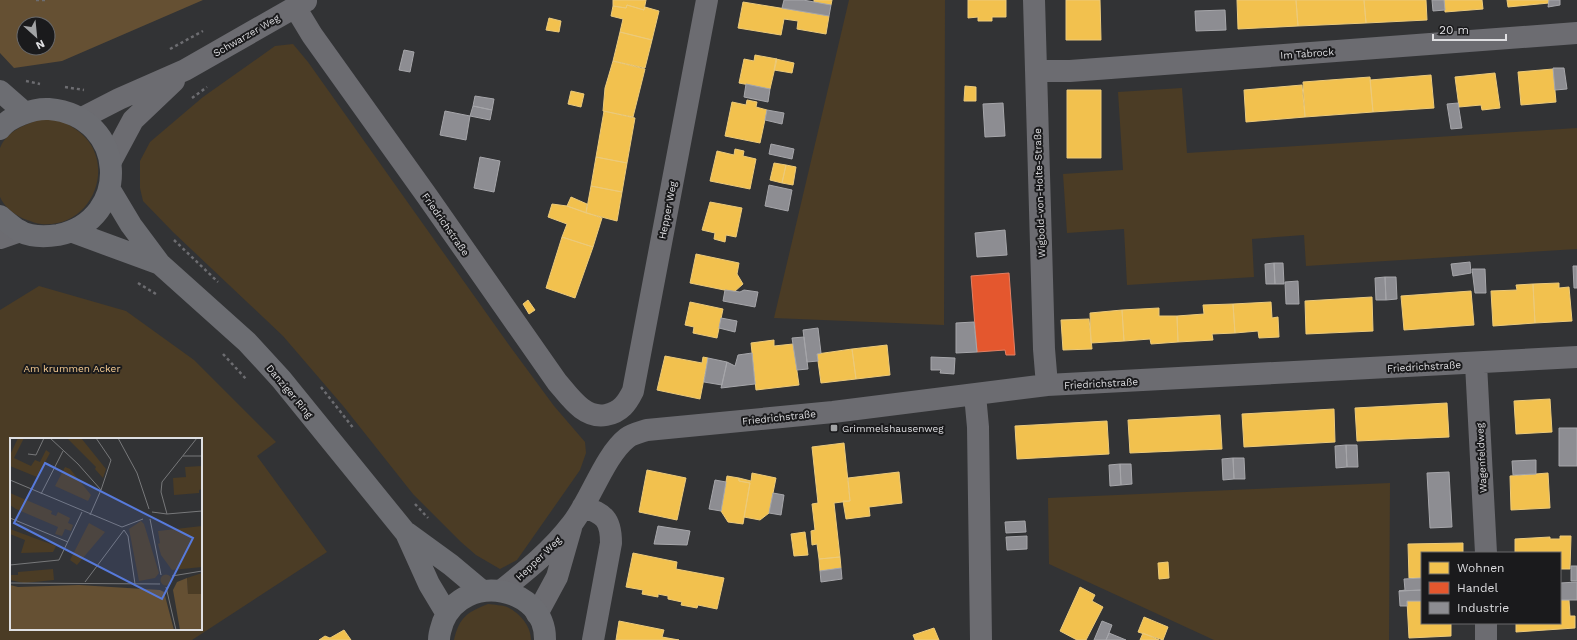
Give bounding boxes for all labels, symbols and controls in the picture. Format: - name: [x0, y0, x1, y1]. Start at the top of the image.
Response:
- street label: Schwarzer Weg: [211, 12, 282, 59]
- north arrow: [16, 16, 56, 56]
- scale bar: [1433, 16, 1506, 42]
- text: 20 m: [1439, 23, 1469, 37]
- text: N: [34, 37, 47, 52]
- street label: Im Tabrock: [1280, 46, 1335, 61]
- street label: Wigbold-von-Holte-Straße: [1032, 128, 1047, 258]
- street label: Hepper Weg: [656, 180, 679, 240]
- street label: Friedrichstraße: [420, 191, 471, 258]
- street label: Friedrichstraße: [1387, 359, 1461, 374]
- street label: Danziger Ring: [264, 362, 316, 421]
- park label: Am krummen Acker: [24, 363, 120, 374]
- street label: Friedrichstraße: [1064, 376, 1138, 391]
- street label: Friedrichstraße: [742, 408, 817, 427]
- street label: Wagenfeldweg: [1474, 422, 1489, 493]
- marker: Grimmelshausenweg: [829, 423, 839, 433]
- place label: Grimmelshausenweg: [842, 423, 944, 434]
- inset map: [10, 438, 202, 630]
- street label: Hepper Weg: [513, 534, 564, 583]
- legend: [1421, 552, 1561, 624]
- text: Wohnen: [1457, 561, 1505, 575]
- text: Handel: [1457, 581, 1498, 595]
- text: Industrie: [1457, 601, 1509, 615]

